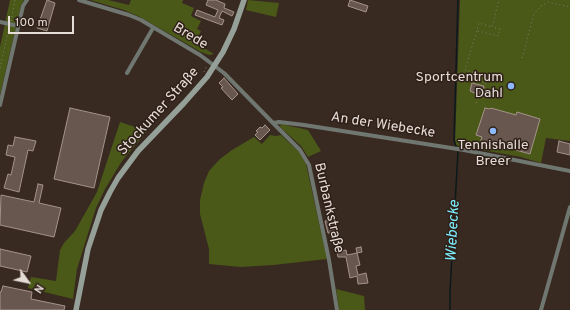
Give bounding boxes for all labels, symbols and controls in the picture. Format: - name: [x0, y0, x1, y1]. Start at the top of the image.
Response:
- scale bar: [10, 8, 76, 34]
- text: 100 m: [15, 15, 48, 31]
- street label: Brede: [170, 20, 210, 54]
- street label: Stockumer Straße: [115, 64, 203, 160]
- place label: Sportcentrum Dahl: [416, 70, 503, 102]
- marker: Sportcentrum Dahl: [506, 81, 516, 91]
- street label: An der Wiebecke: [330, 109, 436, 143]
- marker: Tennishalle Breer: [488, 126, 498, 136]
- place label: Tennishalle Breer: [458, 138, 528, 170]
- street label: Burbankstraße: [309, 161, 347, 255]
- water label: Wiebecke: [443, 200, 465, 262]
- north arrow: [8, 262, 48, 302]
- text: N: [30, 281, 46, 296]

